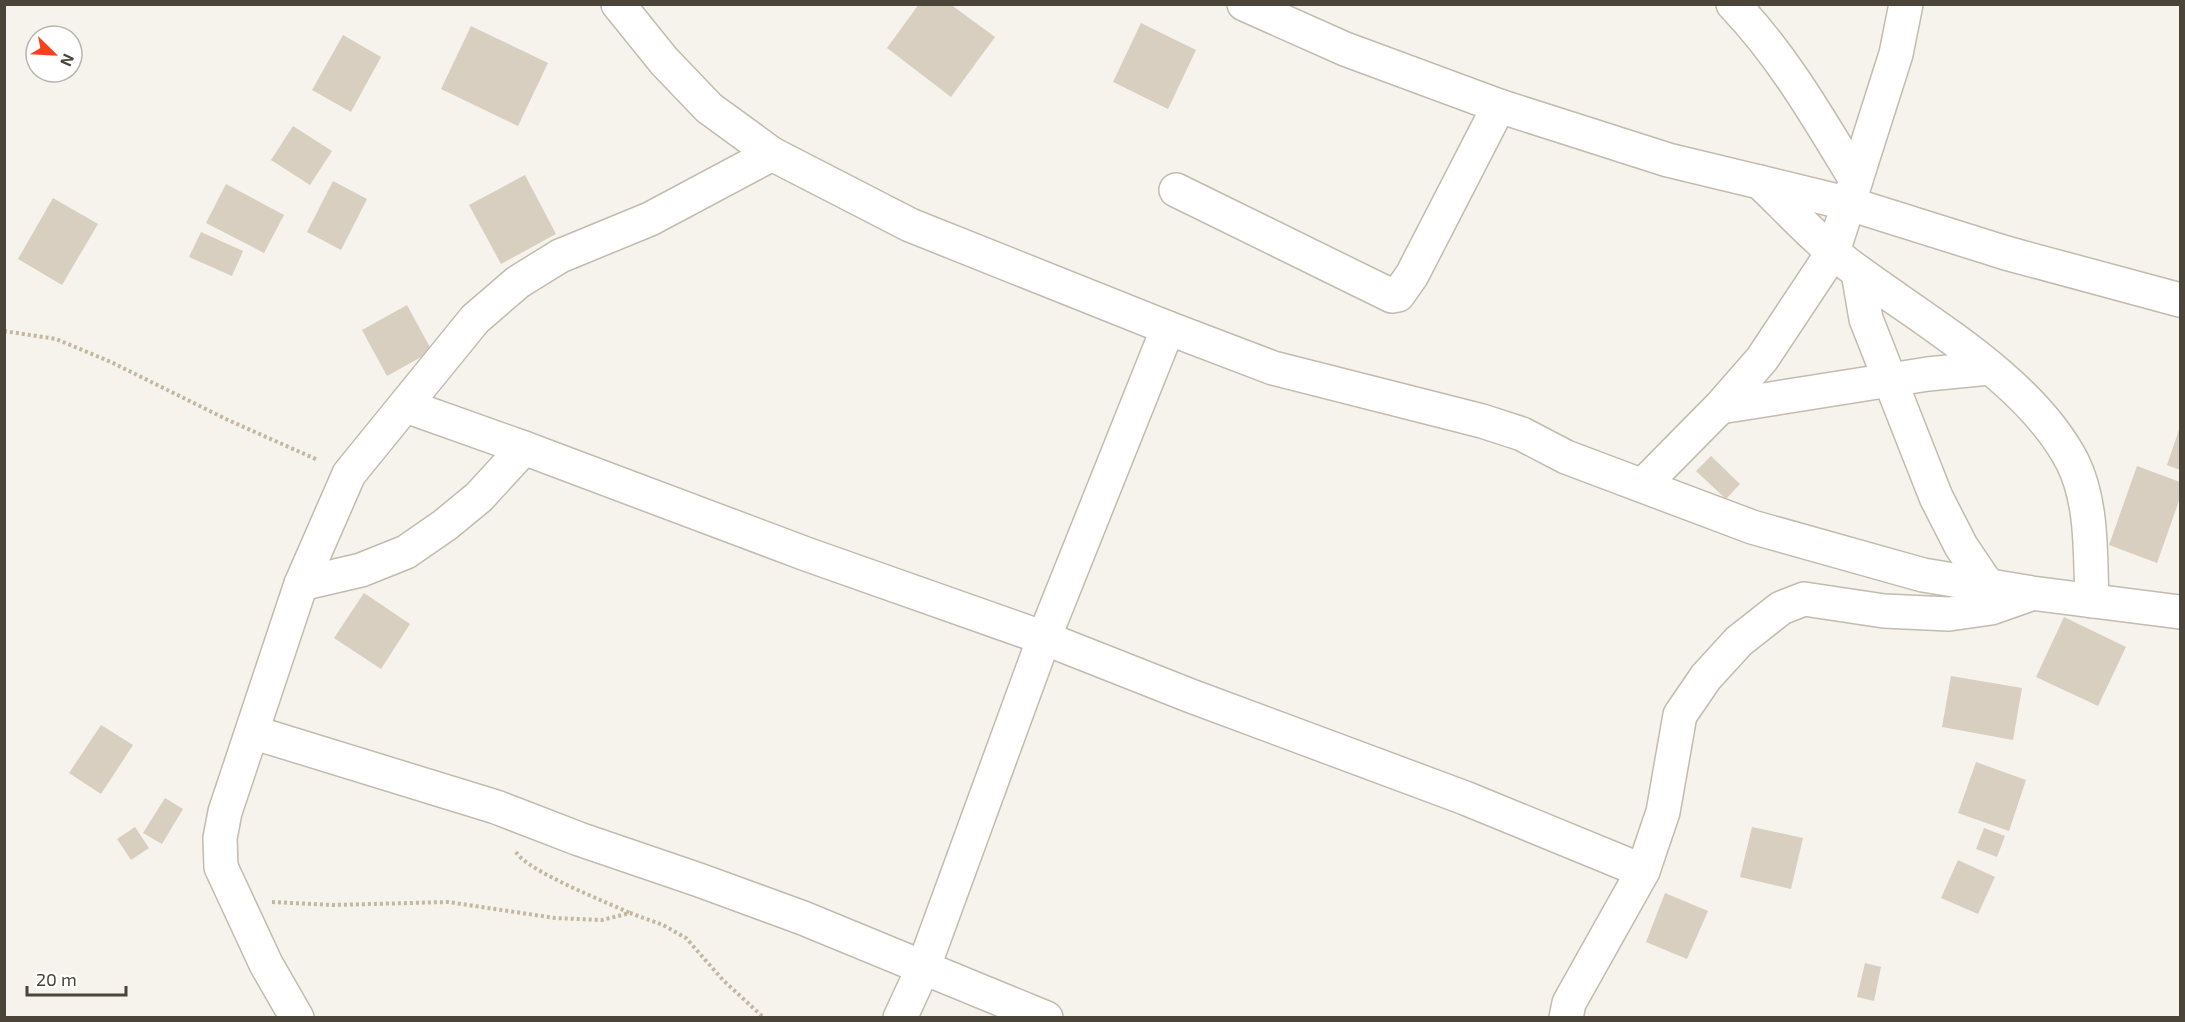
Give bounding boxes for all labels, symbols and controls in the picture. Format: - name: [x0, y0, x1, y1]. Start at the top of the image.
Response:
- north arrow: [24, 24, 84, 84]
- text: N: [57, 51, 79, 69]
- scale bar: [27, 959, 126, 997]
- text: 20 m: [36, 968, 77, 990]

